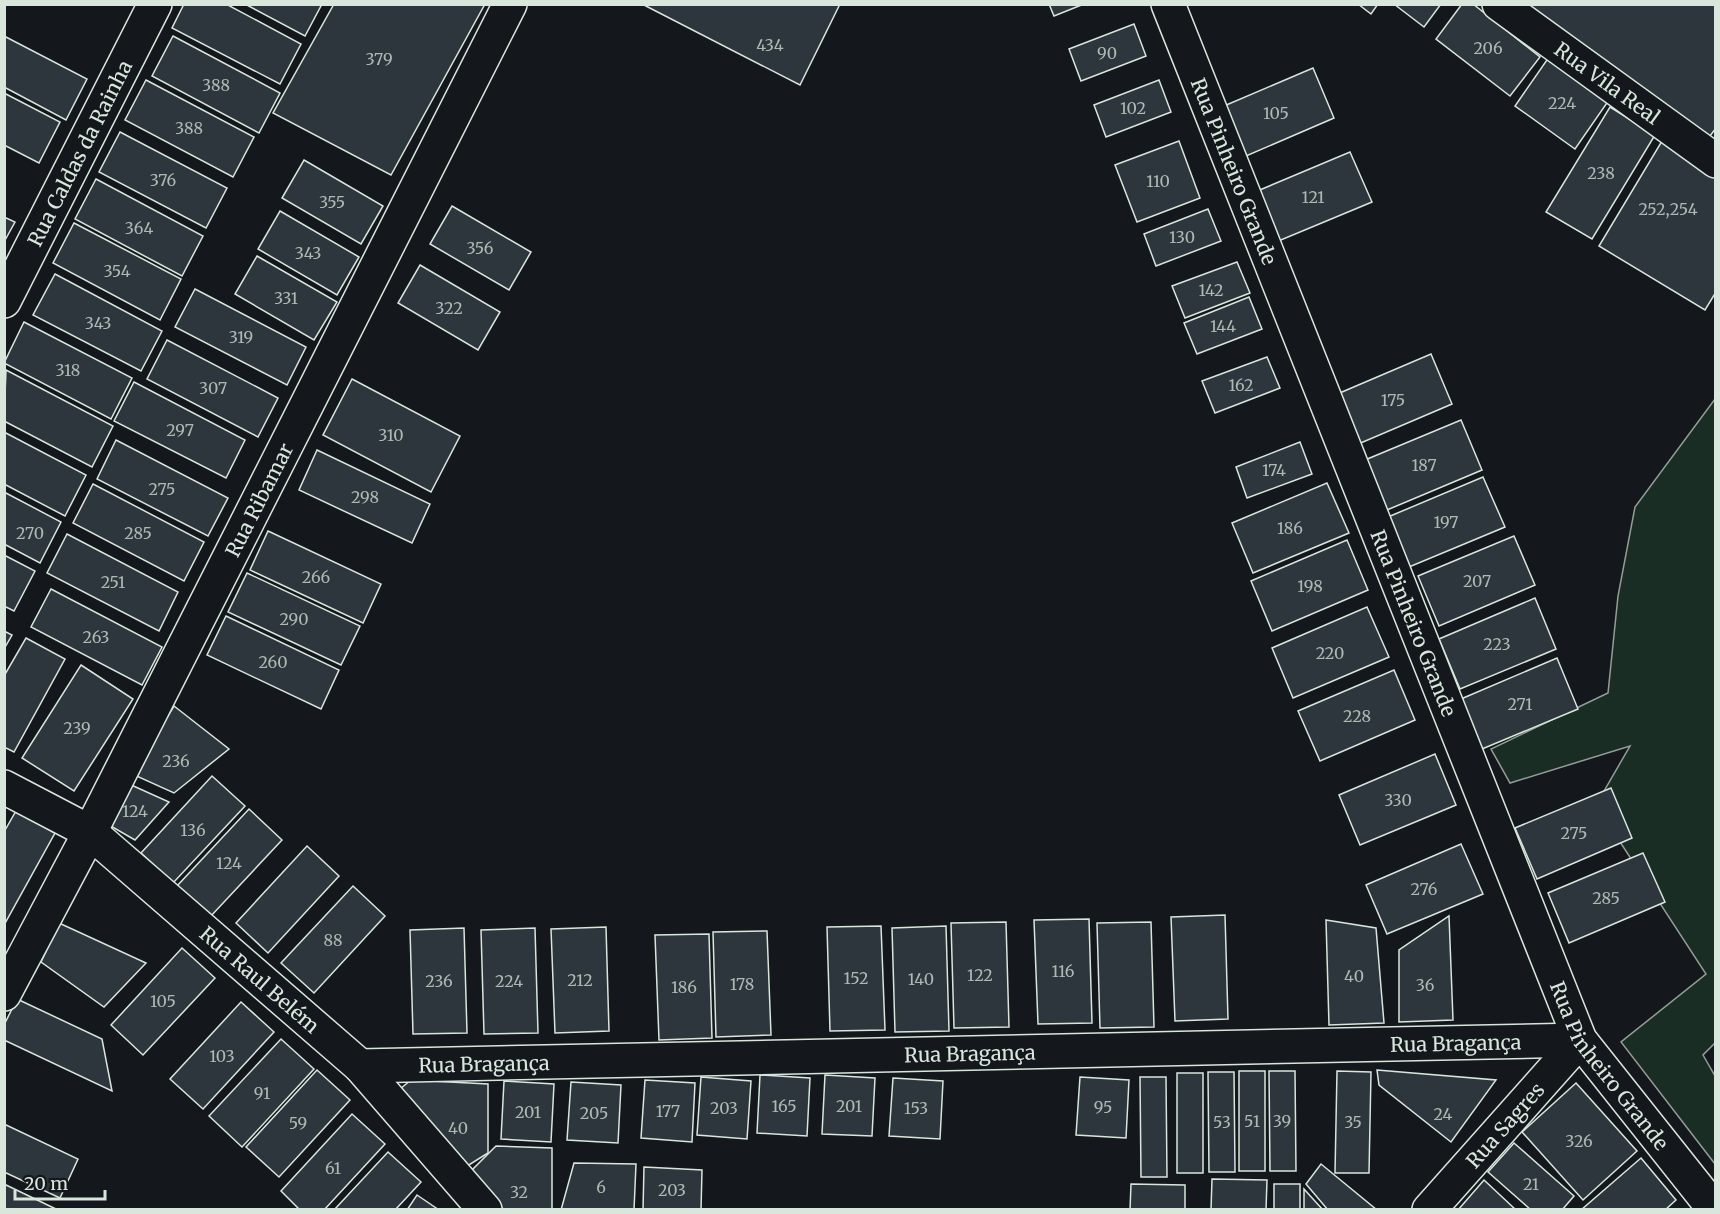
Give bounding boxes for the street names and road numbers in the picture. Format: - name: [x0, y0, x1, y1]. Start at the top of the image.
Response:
- street label: Rua Vila Real: [1550, 36, 1665, 129]
- street label: Rua Caldas da Rainha: [21, 55, 137, 250]
- street label: Rua Pinheiro Grande: [1186, 74, 1283, 268]
- street label: Rua Ribamar: [219, 439, 298, 561]
- street label: Rua Pinheiro Grande: [1366, 526, 1462, 720]
- street label: Rua Raul Belém: [195, 921, 325, 1038]
- street label: Rua Pinheiro Grande: [1545, 977, 1675, 1155]
- street label: Rua Bragança: [1390, 1029, 1522, 1057]
- street label: Rua Bragança: [904, 1039, 1036, 1067]
- street label: Rua Bragança: [418, 1049, 550, 1077]
- street label: Rua Sagres: [1460, 1077, 1549, 1173]

